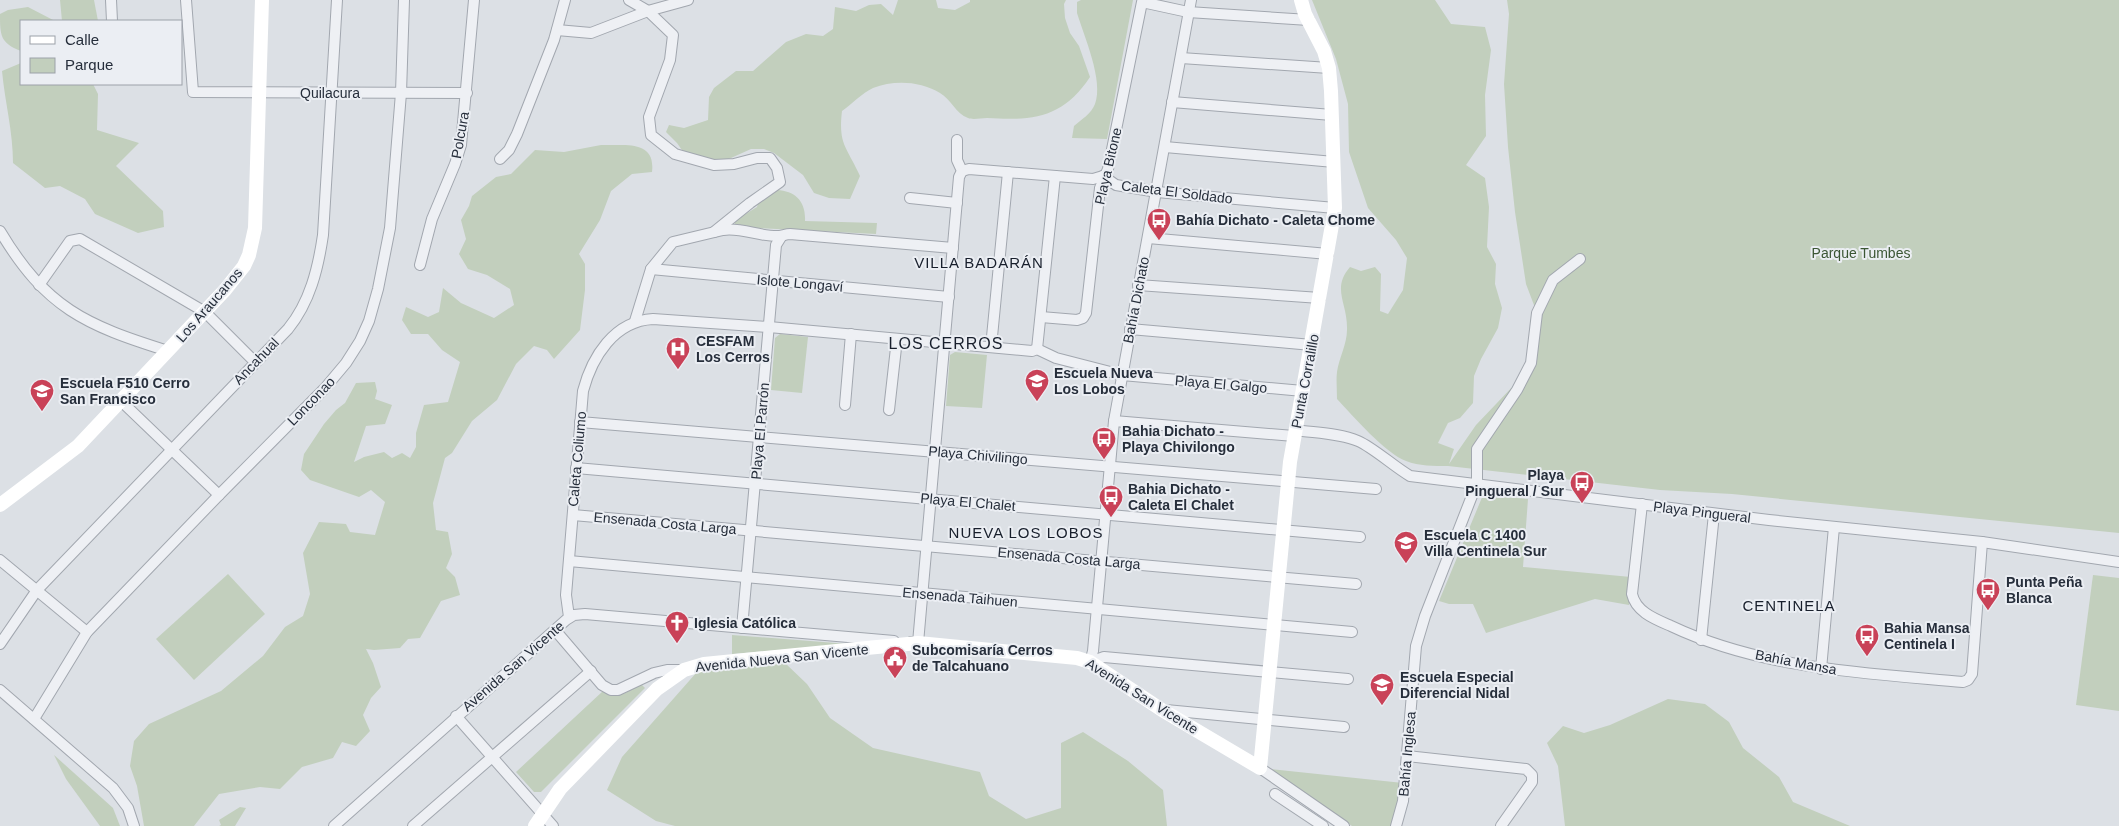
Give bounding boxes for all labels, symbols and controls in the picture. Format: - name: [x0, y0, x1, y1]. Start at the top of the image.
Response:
- legend: [20, 20, 182, 85]
- text: Calle: [65, 31, 99, 48]
- text: Parque: [65, 56, 113, 73]
- street label: Quilacura: [300, 85, 360, 101]
- street label: Polcura: [448, 110, 472, 160]
- street label: Playa Bitone: [1091, 126, 1125, 206]
- street label: Caleta El Soldado: [1120, 177, 1234, 207]
- bus stop icon: Bahía Dichato - Caleta Chome: [1146, 207, 1172, 241]
- place label: Bahía Dichato - Caleta Chome: [1176, 212, 1375, 228]
- park label: Parque Tumbes: [1812, 245, 1910, 261]
- district label: VILLA BADARÁN: [914, 254, 1044, 271]
- street label: Bahía Dichato: [1120, 255, 1152, 345]
- street label: Los Araucanos: [173, 265, 245, 345]
- street label: Islote Longaví: [756, 271, 844, 295]
- street label: Punta Corralillo: [1288, 332, 1322, 430]
- place label: CESFAM Los Cerros: [696, 333, 770, 365]
- street label: Ancahual: [230, 334, 282, 388]
- district label: LOS CERROS: [889, 335, 1003, 352]
- hospital icon: CESFAM Los Cerros: [665, 336, 691, 370]
- place label: Escuela Nueva Los Lobos: [1054, 365, 1153, 397]
- school or university icon: Escuela Nueva Los Lobos: [1024, 368, 1050, 402]
- street label: Playa El Galgo: [1174, 372, 1268, 396]
- street label: Lonconao: [284, 373, 338, 429]
- place label: Escuela F510 Cerro San Francisco: [60, 375, 190, 407]
- school or university icon: Escuela F510 Cerro San Francisco: [29, 378, 55, 412]
- street label: Playa El Parrón: [748, 382, 772, 480]
- street label: Caleta Coliumo: [565, 410, 589, 507]
- place label: Bahia Dichato - Playa Chivilongo: [1122, 423, 1235, 455]
- bus stop icon: Bahia Dichato - Playa Chivilongo: [1091, 426, 1117, 460]
- street label: Playa Chivilingo: [928, 443, 1029, 467]
- place label: Playa Pingueral / Sur: [1465, 467, 1565, 499]
- bus stop icon: Playa Pingueral / Sur: [1569, 470, 1595, 504]
- place label: Bahia Dichato - Caleta El Chalet: [1128, 481, 1234, 513]
- bus stop icon: Bahia Dichato - Caleta El Chalet: [1098, 484, 1124, 518]
- street label: Playa El Chalet: [920, 490, 1016, 514]
- street label: Playa Pingueral: [1652, 498, 1752, 526]
- street label: Ensenada Costa Larga: [593, 509, 737, 537]
- district label: NUEVA LOS LOBOS: [949, 524, 1103, 541]
- place label: Escuela C 1400 Villa Centinela Sur: [1424, 527, 1547, 559]
- school or university icon: Escuela C 1400 Villa Centinela Sur: [1393, 530, 1419, 564]
- street label: Ensenada Costa Larga: [997, 544, 1141, 572]
- place label: Punta Peña Blanca: [2006, 574, 2082, 606]
- bus stop icon: Punta Peña Blanca: [1975, 577, 2001, 611]
- street label: Ensenada Taihuen: [902, 584, 1018, 610]
- district label: CENTINELA: [1742, 597, 1836, 614]
- church icon: Iglesia Católica: [664, 610, 690, 644]
- place label: Iglesia Católica: [694, 615, 796, 631]
- street label: Avenida San Vicente: [459, 617, 567, 715]
- place label: Bahia Mansa Centinela I: [1884, 620, 1970, 652]
- bus stop icon: Bahia Mansa Centinela I: [1854, 623, 1880, 657]
- street label: Avenida Nueva San Vicente: [695, 641, 869, 675]
- place label: Subcomisaría Cerros de Talcahuano: [912, 642, 1053, 674]
- public building icon: Subcomisaría Cerros de Talcahuano: [882, 645, 908, 679]
- street label: Bahía Mansa: [1754, 646, 1838, 678]
- street label: Avenida San Vicente: [1083, 655, 1201, 737]
- place label: Escuela Especial Diferencial Nidal: [1400, 669, 1514, 701]
- school or university icon: Escuela Especial Diferencial Nidal: [1369, 672, 1395, 706]
- street label: Bahía Inglesa: [1395, 710, 1419, 797]

